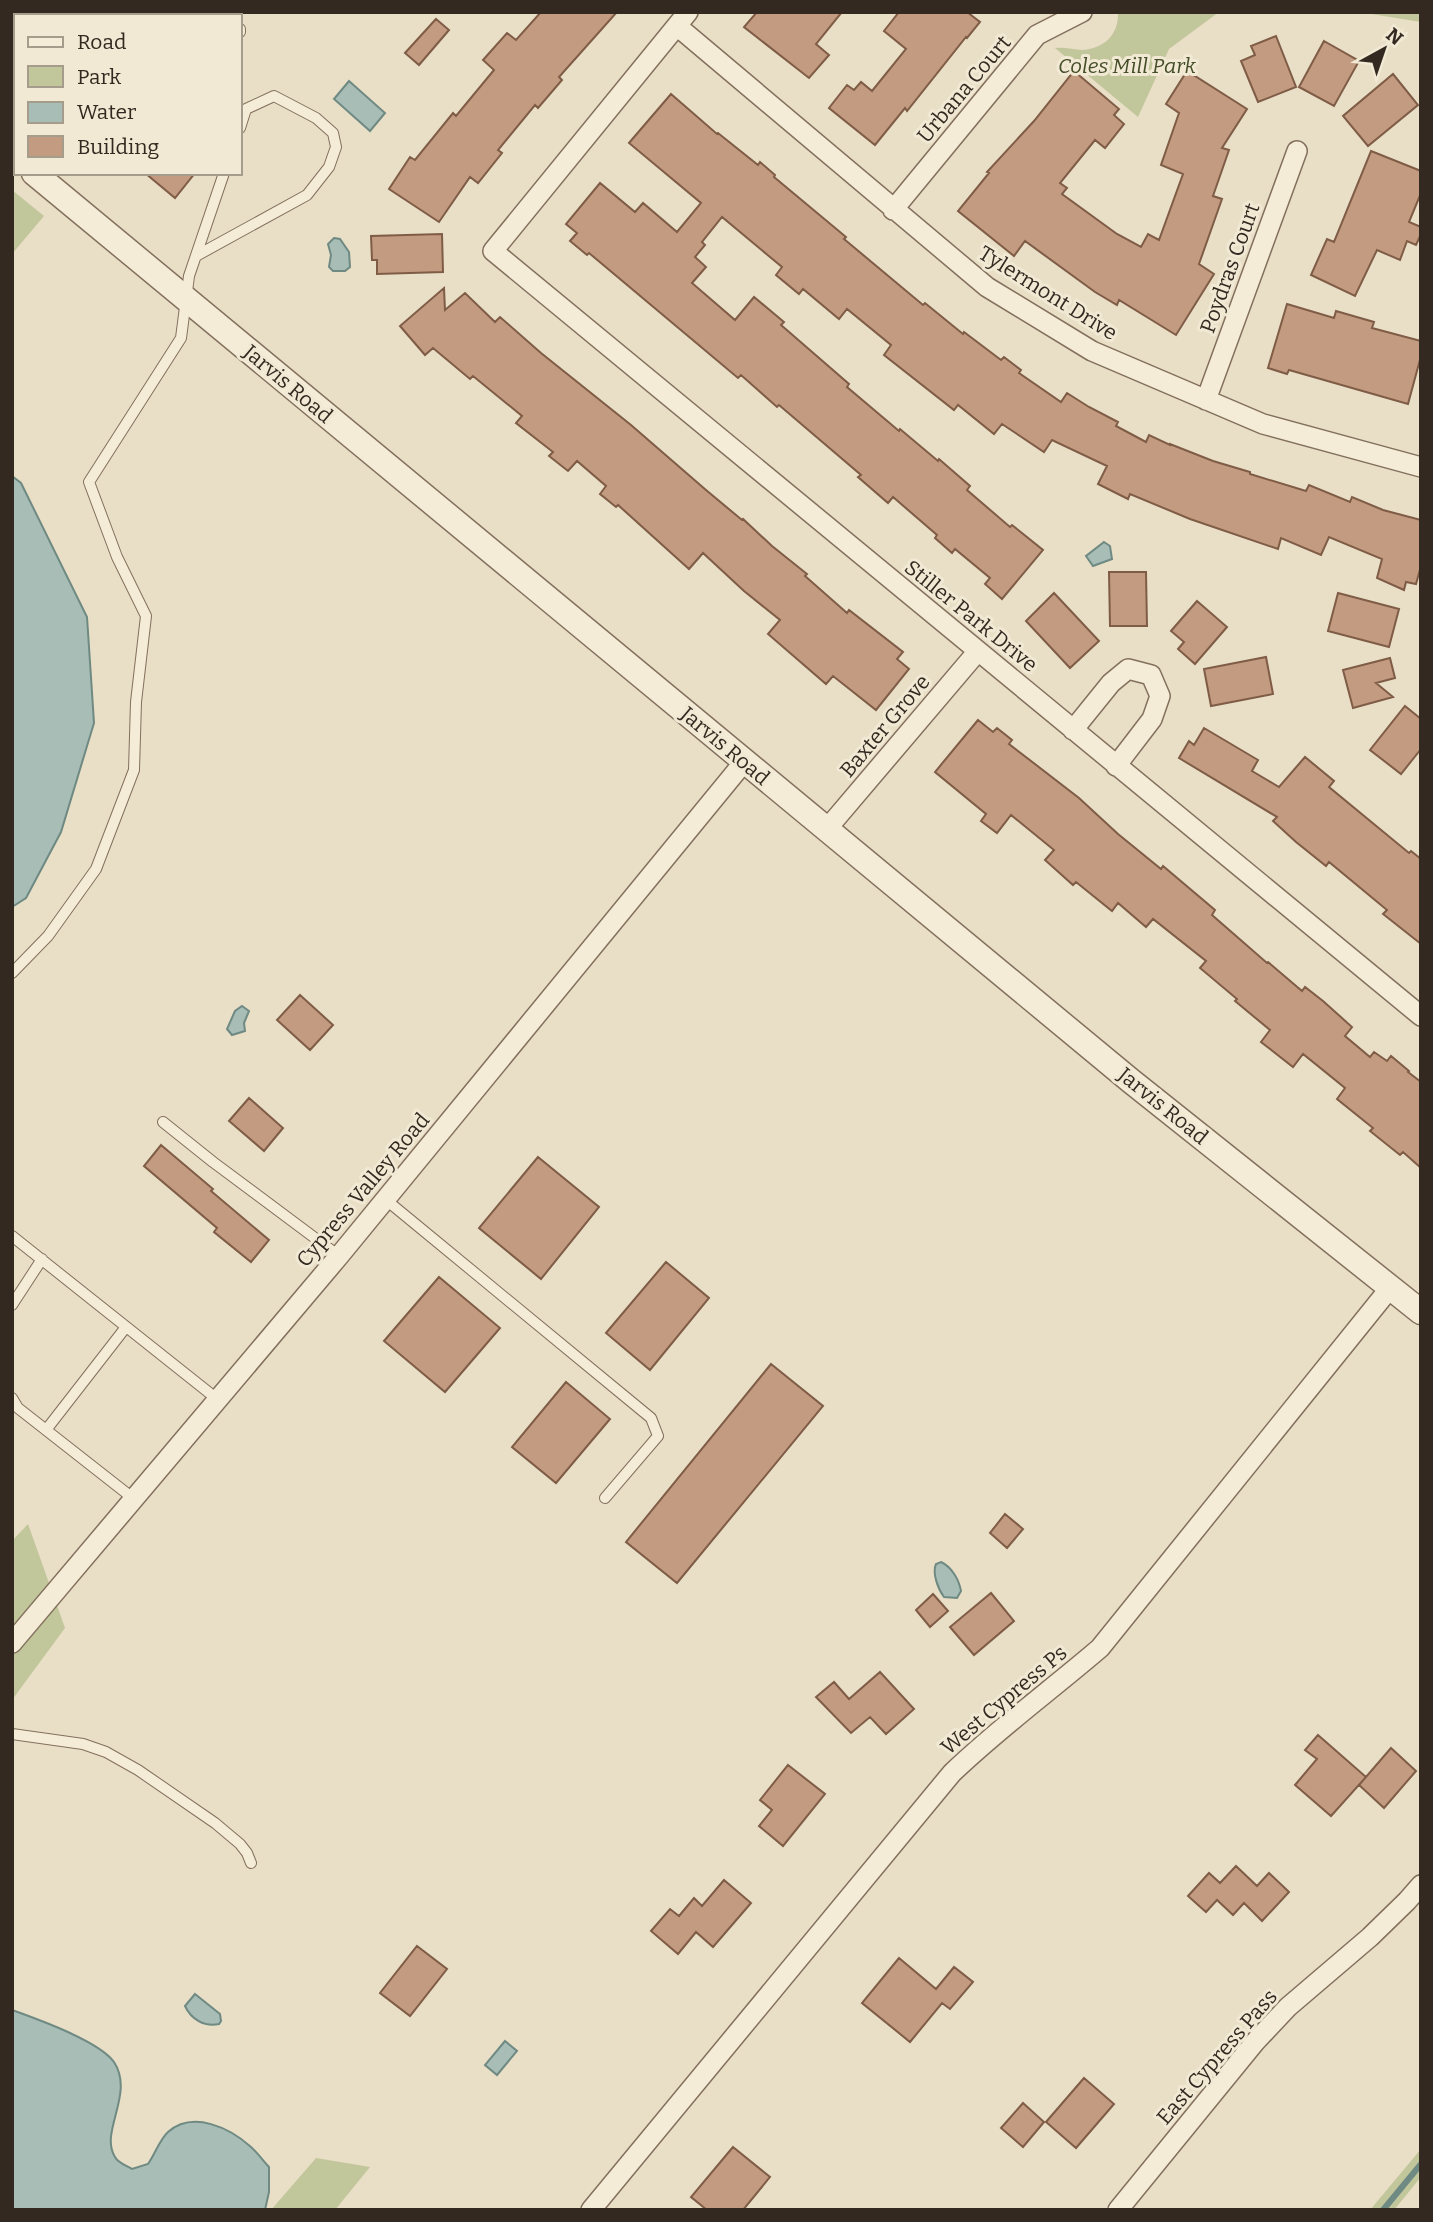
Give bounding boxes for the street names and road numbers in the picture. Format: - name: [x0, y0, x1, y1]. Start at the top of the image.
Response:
- street label: Urbana Court: [912, 30, 1017, 148]
- street label: Poydras Court: [1194, 199, 1266, 336]
- street label: Tylermont Drive: [974, 240, 1122, 346]
- street label: Jarvis Road: [237, 339, 338, 429]
- street label: Stiller Park Drive: [899, 554, 1043, 678]
- street label: Baxter Grove: [834, 669, 936, 783]
- street label: Jarvis Road: [674, 701, 775, 791]
- street label: Jarvis Road: [1112, 1061, 1213, 1150]
- street label: Cypress Valley Road: [291, 1108, 435, 1272]
- street label: West Cypress Ps: [936, 1640, 1072, 1760]
- street label: East Cypress Pass: [1151, 1984, 1283, 2130]

